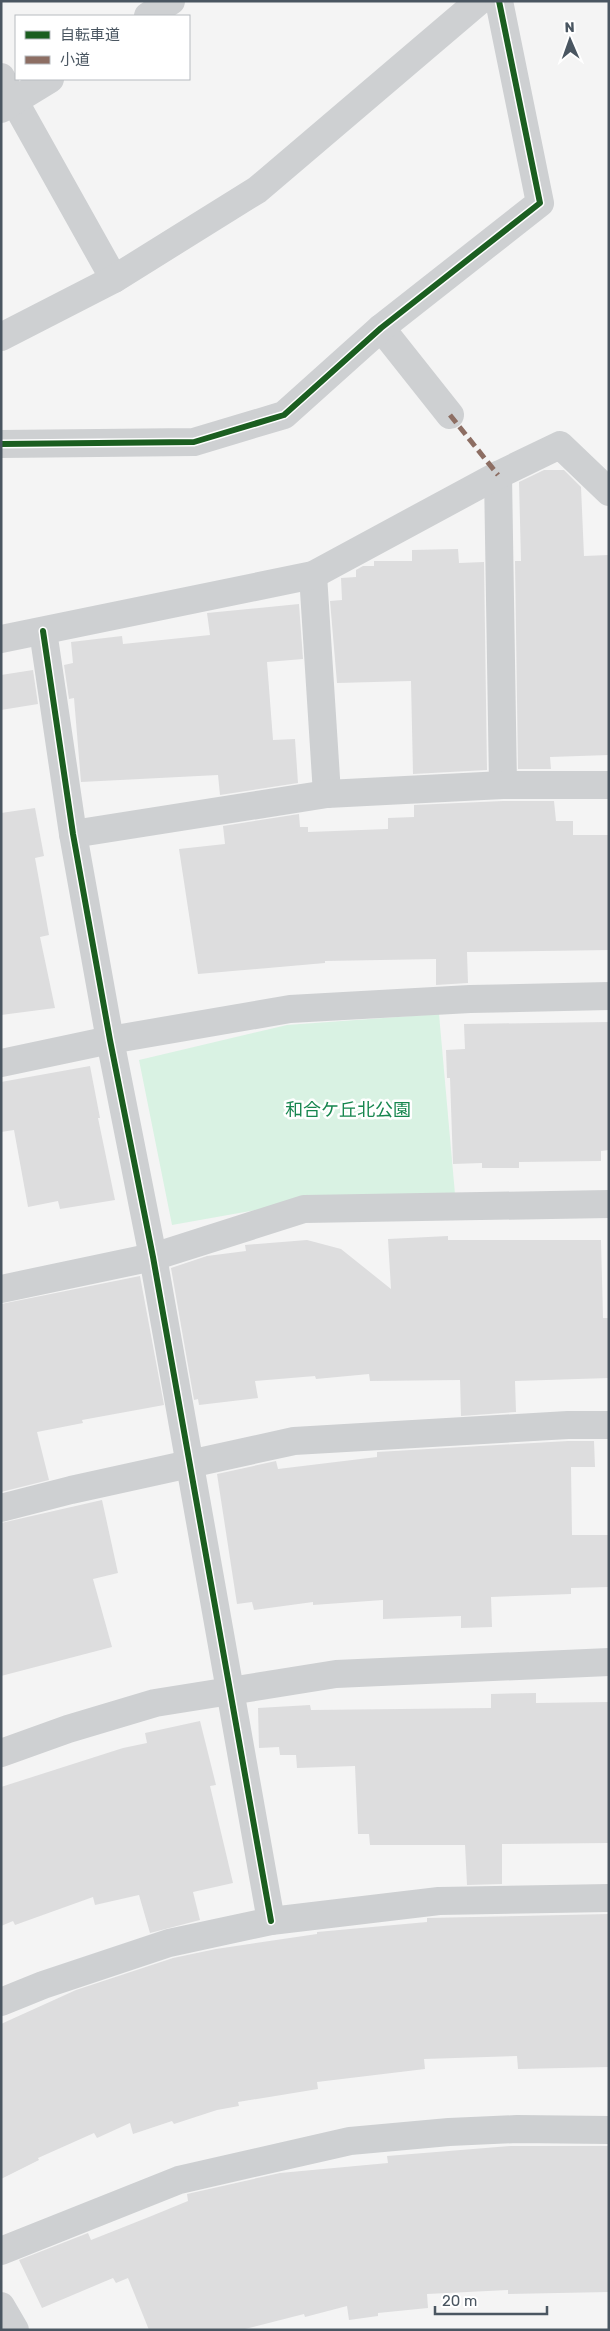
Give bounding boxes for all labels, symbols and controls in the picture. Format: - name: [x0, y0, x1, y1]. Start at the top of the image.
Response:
- legend: [15, 15, 190, 80]
- north arrow: [545, 15, 595, 65]
- text: N: [564, 19, 575, 36]
- text: 自転車道: [60, 26, 120, 44]
- text: 小道: [60, 51, 90, 69]
- park label: 和合ケ丘北公園: [285, 1099, 411, 1121]
- scale bar: [435, 2284, 548, 2316]
- text: 20 m: [442, 2292, 477, 2310]

